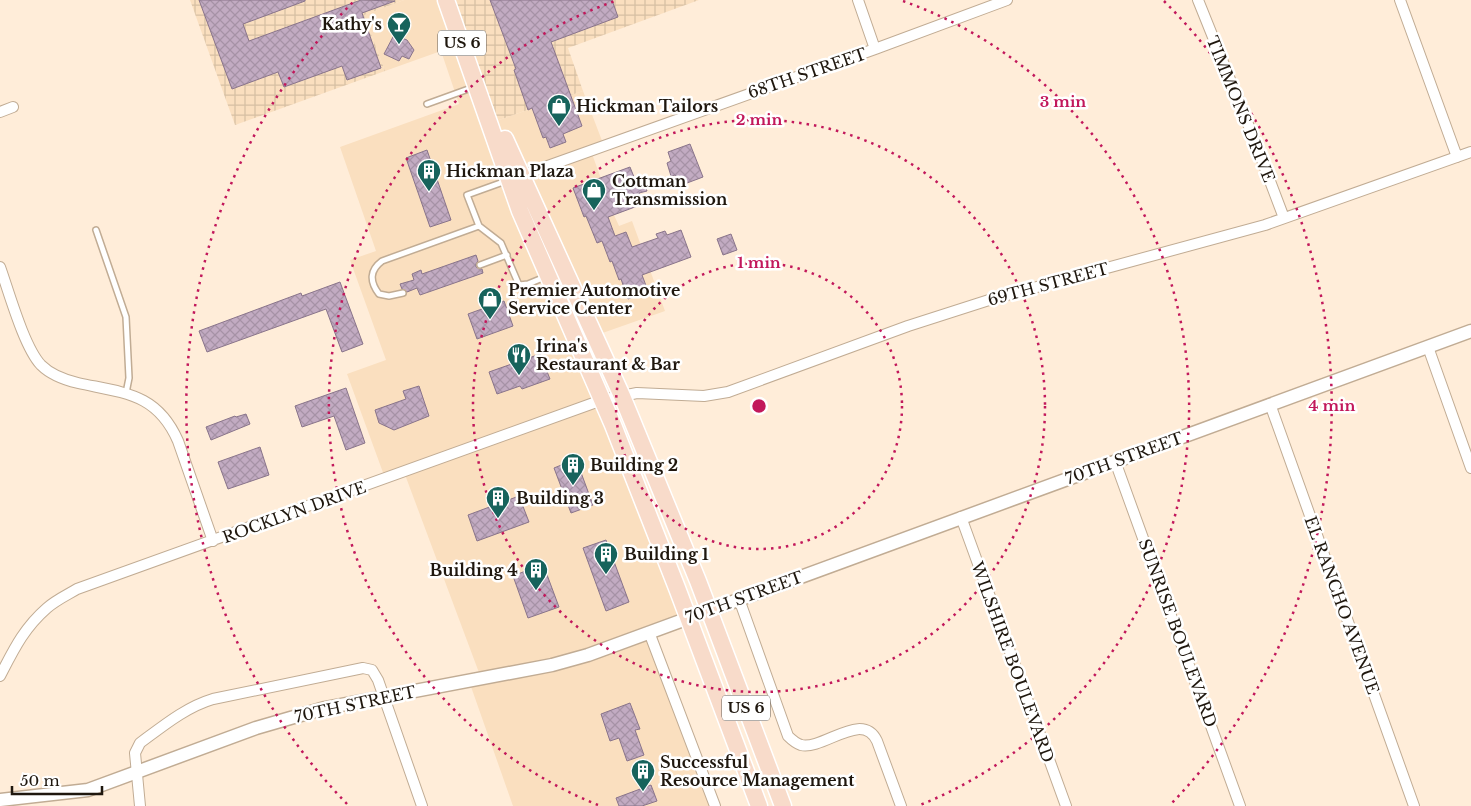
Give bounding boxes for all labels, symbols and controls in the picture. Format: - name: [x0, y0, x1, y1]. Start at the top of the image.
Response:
- bar icon: Kathy's: [386, 11, 412, 45]
- place label: Kathy's: [322, 14, 382, 34]
- road number: US 6: [438, 30, 486, 56]
- street label: TIMMONS DRIVE: [1203, 33, 1279, 185]
- street label: 68TH STREET: [745, 43, 869, 103]
- text: 3 min: [1040, 92, 1086, 111]
- shop icon: Hickman Tailors: [546, 93, 572, 127]
- place label: Hickman Tailors: [576, 96, 718, 116]
- text: 2 min: [736, 110, 782, 129]
- building icon: Hickman Plaza: [416, 158, 442, 192]
- place label: Hickman Plaza: [446, 161, 574, 181]
- place label: Cottman Transmission: [612, 171, 728, 209]
- shop icon: Cottman Transmission: [581, 177, 607, 211]
- text: 1 min: [737, 253, 781, 272]
- street label: 69TH STREET: [985, 258, 1111, 310]
- place label: Premier Automotive Service Center: [508, 280, 680, 318]
- shop icon: Premier Automotive Service Center: [477, 286, 503, 320]
- place label: Irina's Restaurant & Bar: [536, 336, 680, 374]
- restaurant icon: Irina's Restaurant & Bar: [506, 342, 532, 376]
- text: 4 min: [1309, 396, 1356, 415]
- centre of rings: [750, 397, 768, 415]
- street label: 70TH STREET: [1063, 427, 1186, 489]
- building icon: Building 2: [560, 452, 586, 486]
- place label: Building 2: [590, 455, 678, 475]
- street label: ROCKLYN DRIVE: [220, 477, 368, 547]
- building icon: Building 3: [485, 485, 511, 519]
- place label: Building 3: [516, 488, 604, 508]
- street label: EL RANCHO AVENUE: [1300, 513, 1384, 697]
- street label: SUNRISE BOULEVARD: [1135, 536, 1221, 730]
- building icon: Building 1: [593, 541, 619, 575]
- place label: Building 1: [624, 544, 709, 564]
- building icon: Building 4: [523, 557, 549, 591]
- street label: WILSHIRE BOULEVARD: [967, 558, 1059, 765]
- place label: Building 4: [430, 560, 518, 580]
- street label: 70TH STREET: [683, 566, 806, 628]
- street label: 70TH STREET: [293, 681, 418, 727]
- road number: US 6: [722, 696, 770, 720]
- place label: Successful Resource Management: [660, 752, 855, 790]
- building icon: Successful Resource Management: [630, 758, 656, 792]
- scale bar: [12, 764, 102, 796]
- text: 50 m: [20, 771, 60, 790]

